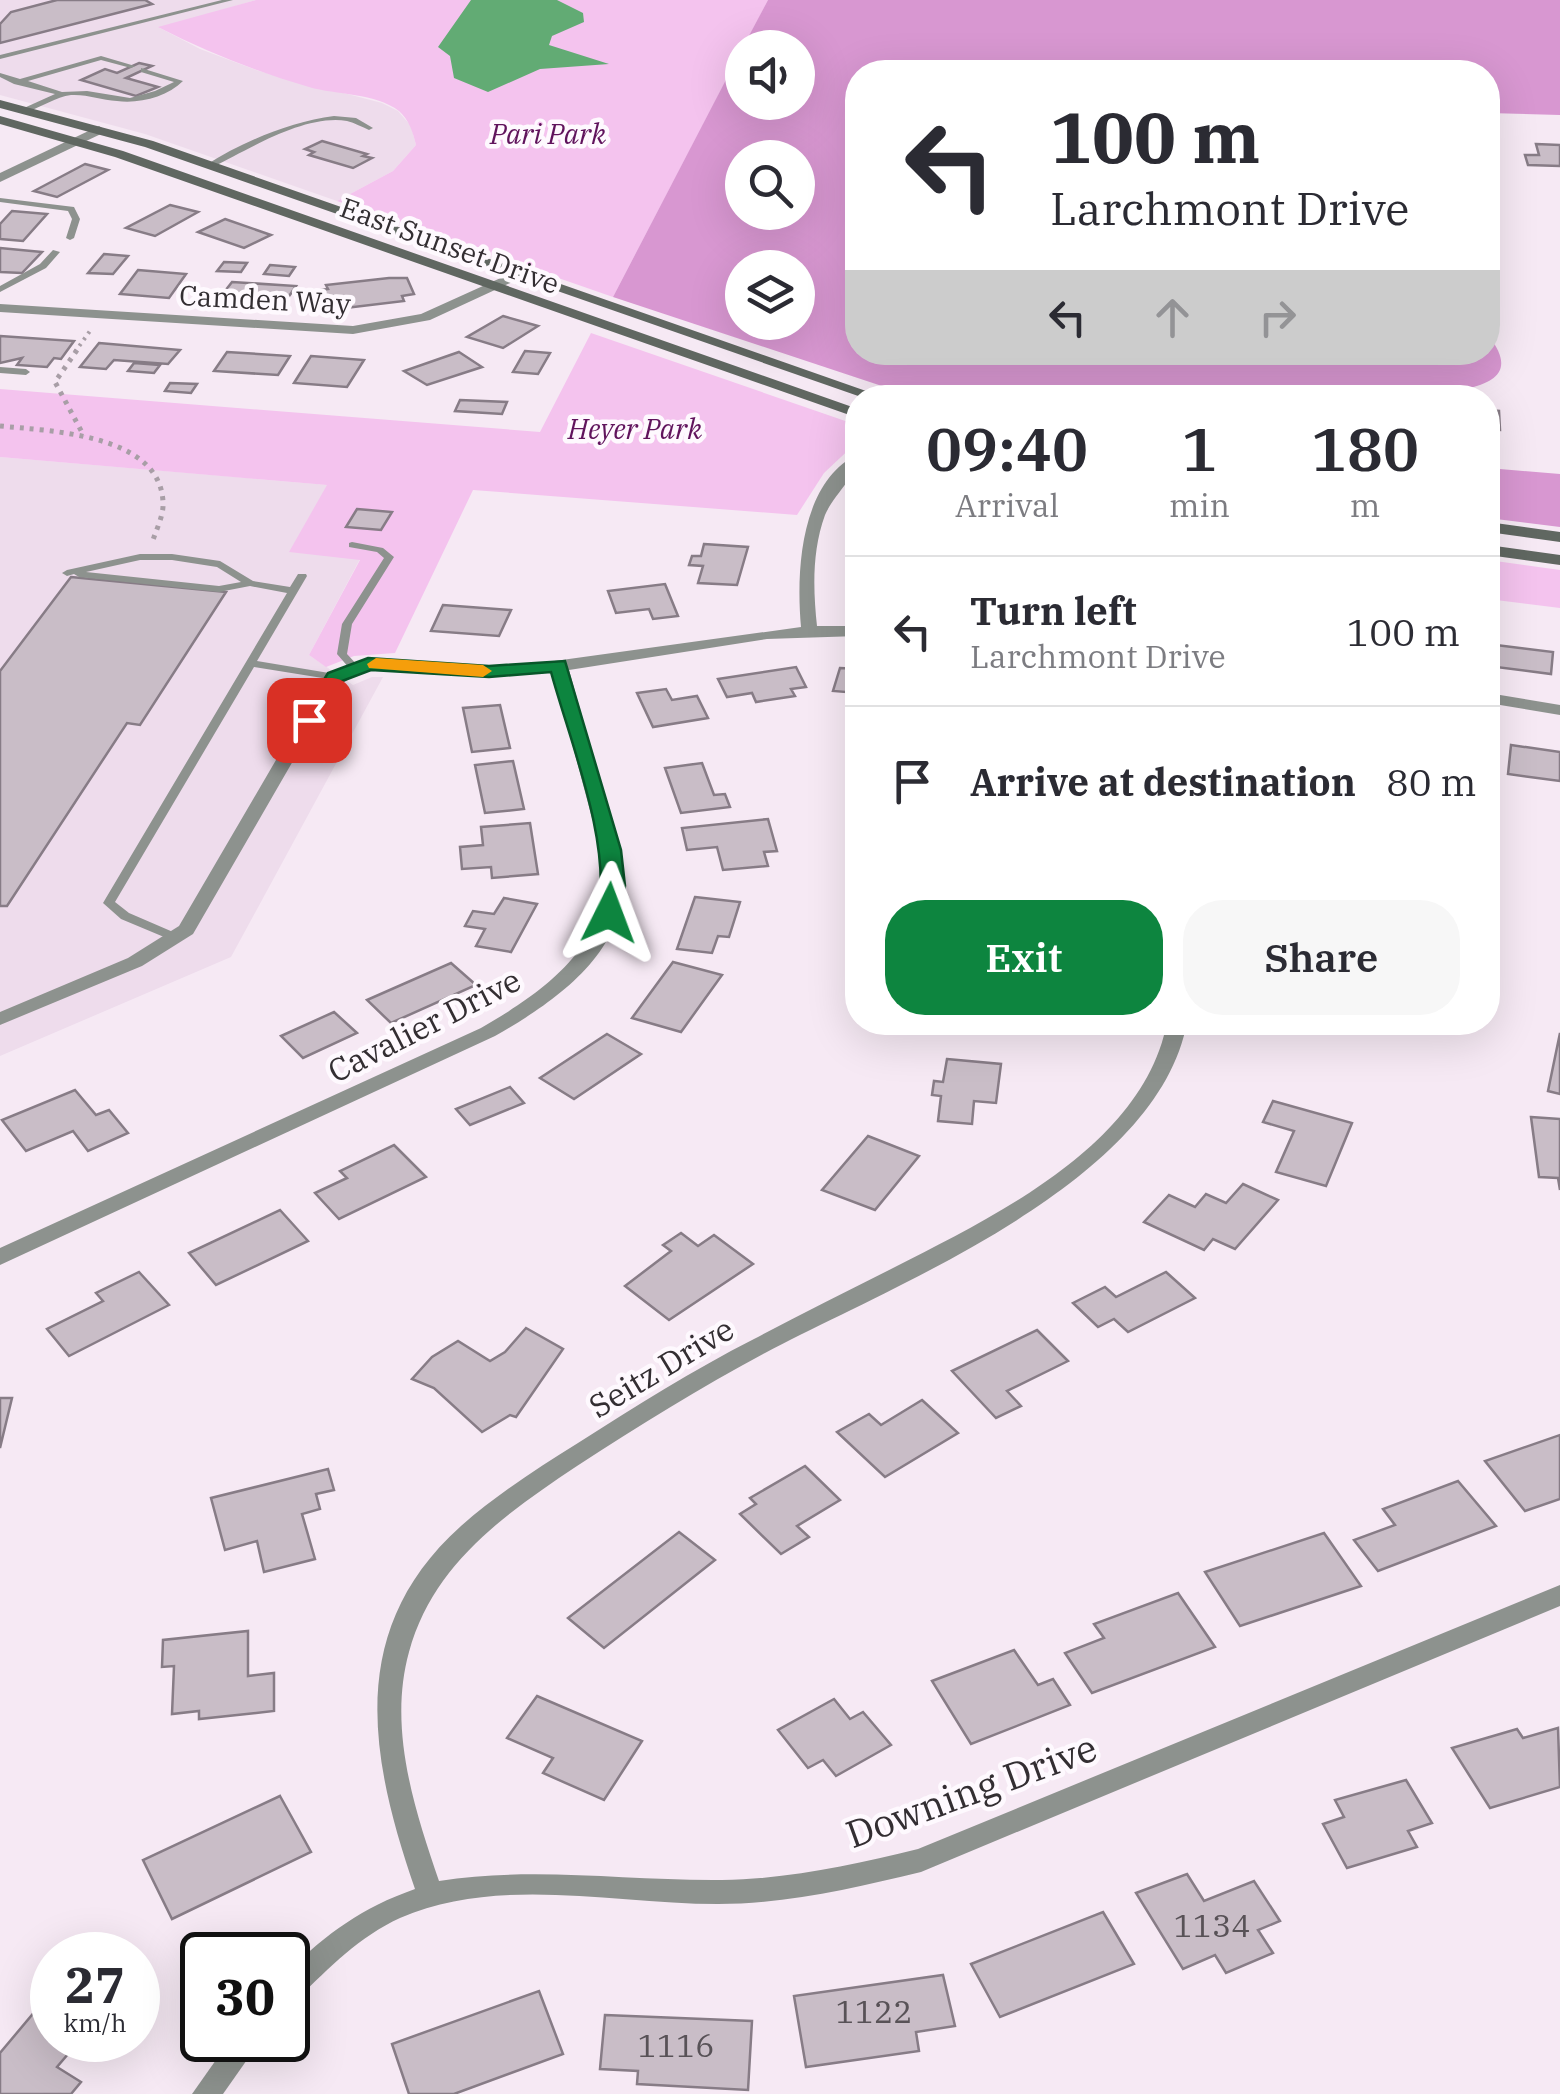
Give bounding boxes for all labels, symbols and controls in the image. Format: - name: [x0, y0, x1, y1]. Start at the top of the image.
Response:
- map controls: [725, 30, 815, 340]
- button: sound: [725, 30, 815, 120]
- text: 100 m: [1050, 91, 1260, 182]
- icon: left: [885, 100, 1015, 230]
- park label: Pari Park: [489, 115, 606, 152]
- button: search: [725, 140, 815, 230]
- text: Larchmont Drive: [1050, 179, 1409, 237]
- street label: East Sunset Drive: [335, 188, 565, 302]
- button: layers: [725, 250, 815, 340]
- street label: Camden Way: [178, 276, 352, 322]
- icon: left: [1040, 290, 1095, 345]
- icon: ahead: [1145, 290, 1200, 345]
- icon: right: [1250, 290, 1305, 345]
- text: 09:40: [926, 409, 1088, 488]
- text: 1: [1181, 409, 1217, 488]
- text: 180: [1311, 409, 1419, 488]
- park label: Heyer Park: [567, 410, 702, 447]
- text: Arrival: [955, 484, 1059, 526]
- text: min: [1169, 484, 1230, 526]
- text: m: [1350, 484, 1380, 526]
- text: Turn left: [970, 586, 1137, 635]
- icon: left: [885, 604, 940, 659]
- text: 100 m: [1347, 607, 1460, 656]
- text: Larchmont Drive: [970, 635, 1226, 677]
- pin: [267, 678, 352, 763]
- icon: arrive: [282, 693, 337, 748]
- icon: arrive: [885, 754, 940, 809]
- text: Arrive at destination: [970, 757, 1356, 806]
- text: 80 m: [1386, 757, 1477, 806]
- position arrow: [557, 861, 661, 965]
- button: Exit: [885, 900, 1163, 1015]
- button: Share: [1183, 900, 1460, 1015]
- street label: Cavalier Drive: [321, 958, 527, 1092]
- street label: Seitz Drive: [581, 1307, 741, 1427]
- street label: Downing Drive: [839, 1722, 1103, 1858]
- house number: 1134: [1174, 1904, 1250, 1946]
- speed limit sign: 30: [180, 1932, 310, 2062]
- text: 27: [65, 1952, 125, 2017]
- house number: 1122: [836, 1990, 912, 2032]
- text: km/h: [63, 2006, 127, 2039]
- house number: 1116: [638, 2024, 714, 2066]

